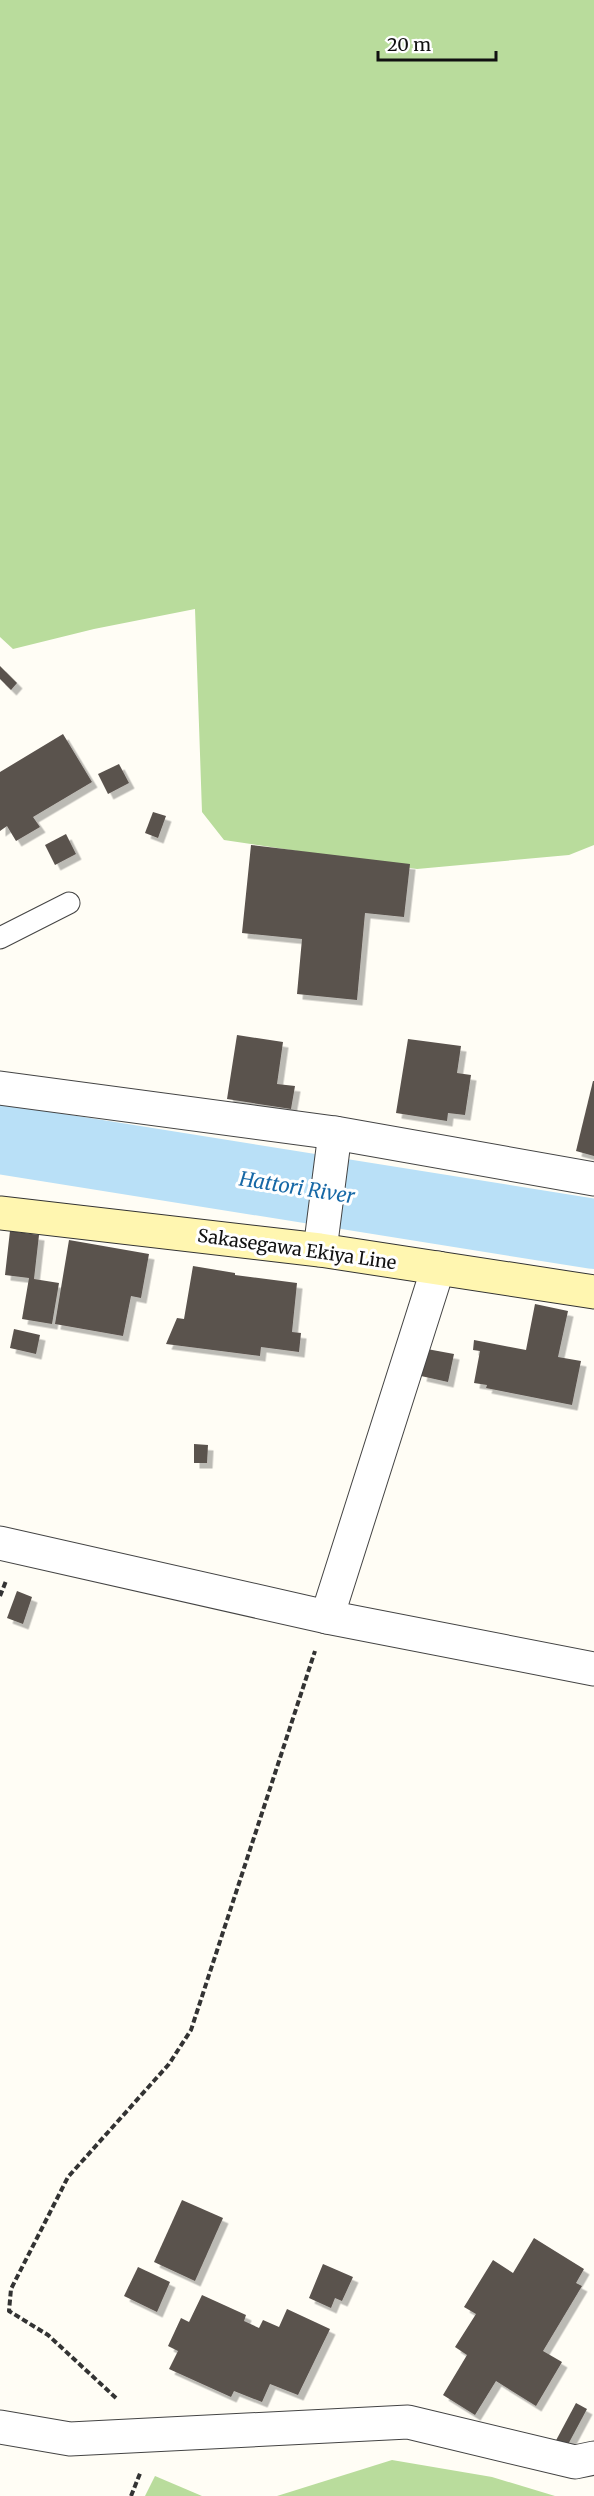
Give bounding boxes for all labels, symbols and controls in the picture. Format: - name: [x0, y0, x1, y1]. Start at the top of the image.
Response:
- scale bar: [378, 24, 496, 62]
- text: 20 m: [387, 33, 431, 56]
- water label: Hattori River: [236, 1165, 357, 1209]
- street label: Sakasegawa Ekiya Line: [196, 1224, 398, 1274]

